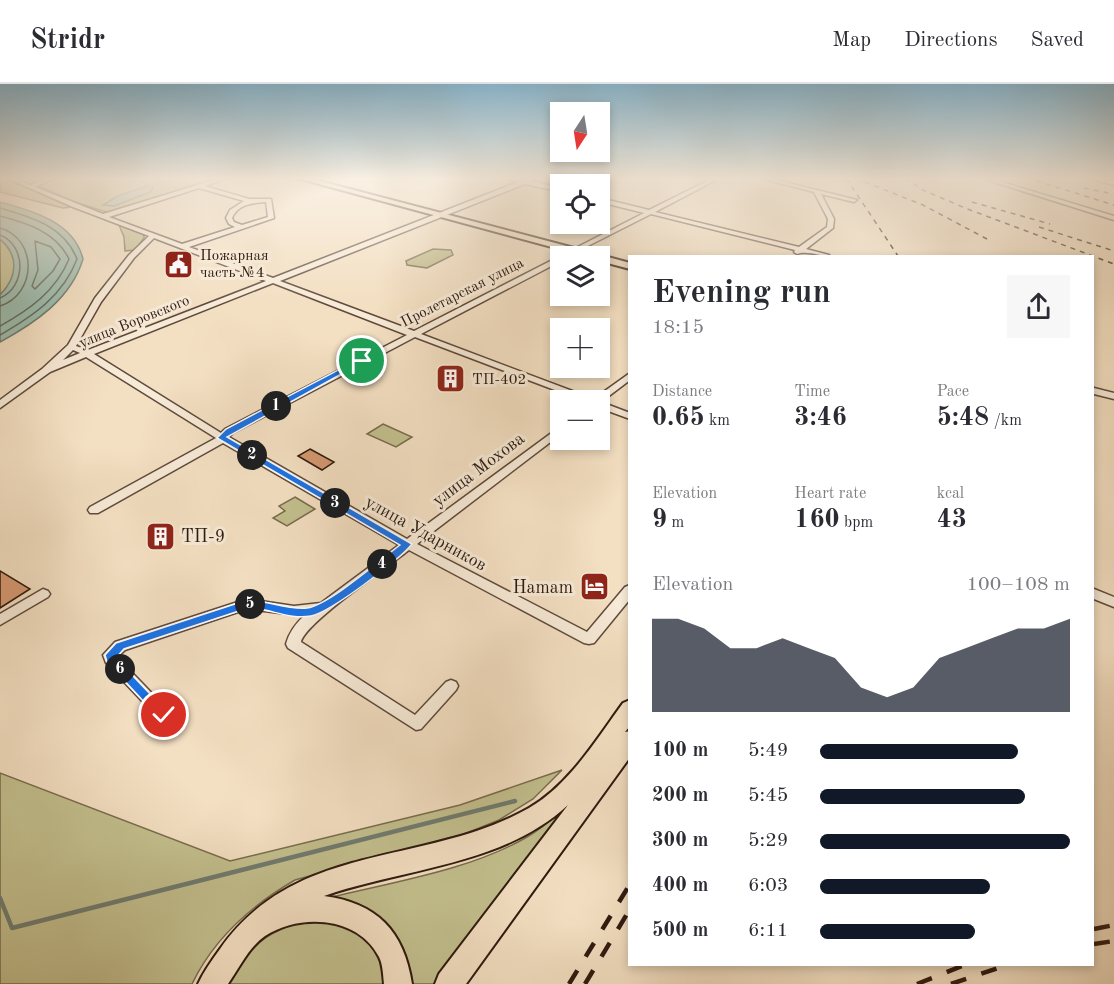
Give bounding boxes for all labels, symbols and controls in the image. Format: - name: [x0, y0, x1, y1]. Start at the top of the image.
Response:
- text: Stridr: [30, 27, 105, 55]
- text: Map: [832, 30, 871, 51]
- text: Directions: [904, 30, 998, 51]
- text: Saved: [1031, 30, 1084, 51]
- north arrow: [550, 102, 610, 162]
- map controls: [550, 102, 610, 450]
- button: locate: [550, 174, 610, 234]
- button: layers: [550, 246, 610, 306]
- public building icon: Пожарная часть №4: [163, 248, 195, 280]
- place label: Пожарная часть №4: [200, 249, 269, 281]
- street label: Пролетарская улица: [399, 256, 527, 331]
- button: share: [1007, 275, 1070, 338]
- text: Evening run: [652, 277, 831, 310]
- street label: улица Воровского: [77, 293, 192, 351]
- button: +: [550, 318, 610, 378]
- text: 18:15: [652, 318, 704, 338]
- pin: [336, 335, 387, 386]
- icon: arrive: [345, 344, 378, 377]
- building icon: ТП-402: [435, 363, 467, 395]
- place label: ТП-402: [472, 373, 526, 388]
- text: Distance: [652, 384, 712, 400]
- text: Time: [794, 384, 830, 400]
- text: Pace: [937, 384, 969, 400]
- button: −: [550, 390, 610, 450]
- pin: 1: [261, 391, 291, 421]
- text: 1: [271, 398, 281, 414]
- text: 0.65: [652, 405, 705, 431]
- text: 3:46: [794, 405, 847, 431]
- text: 5:48: [937, 405, 989, 431]
- text: km: [705, 413, 730, 429]
- text: /km: [989, 413, 1022, 429]
- street label: улица Мохова: [429, 429, 528, 510]
- pin: 2: [237, 440, 267, 470]
- text: 2: [247, 447, 257, 463]
- text: Elevation: [652, 486, 717, 502]
- text: Heart rate: [794, 486, 866, 502]
- text: kcal: [937, 486, 964, 502]
- pin: 3: [320, 488, 350, 518]
- street label: улица Ударников: [362, 493, 489, 575]
- text: 3: [330, 495, 340, 511]
- text: 9: [652, 507, 667, 533]
- text: 160: [794, 507, 840, 533]
- text: 43: [937, 507, 967, 533]
- text: m: [667, 515, 684, 531]
- text: bpm: [840, 515, 873, 531]
- building icon: ТП-9: [144, 520, 176, 552]
- place label: ТП-9: [181, 528, 225, 546]
- pin: 4: [367, 549, 397, 579]
- text: 4: [377, 556, 387, 572]
- hotel icon: Hamam: [578, 571, 610, 603]
- text: Elevation: [652, 575, 733, 595]
- text: 100–108 m: [967, 575, 1070, 595]
- place label: Hamam: [512, 579, 573, 597]
- pin: 5: [235, 589, 265, 619]
- text: 5: [245, 596, 255, 612]
- pin: 6: [105, 654, 135, 684]
- text: 6: [115, 661, 125, 677]
- pin: [138, 689, 189, 740]
- icon: check: [147, 698, 180, 731]
- text: 100 m: [652, 741, 708, 761]
- text: 5:49: [748, 741, 788, 761]
- text: 200 m: [652, 786, 708, 806]
- text: 5:45: [748, 786, 788, 806]
- text: 300 m: [652, 831, 708, 851]
- text: 5:29: [748, 831, 788, 851]
- text: 400 m: [652, 876, 708, 896]
- text: 6:03: [748, 876, 788, 896]
- text: 500 m: [652, 921, 708, 941]
- text: 6:11: [748, 921, 788, 941]

